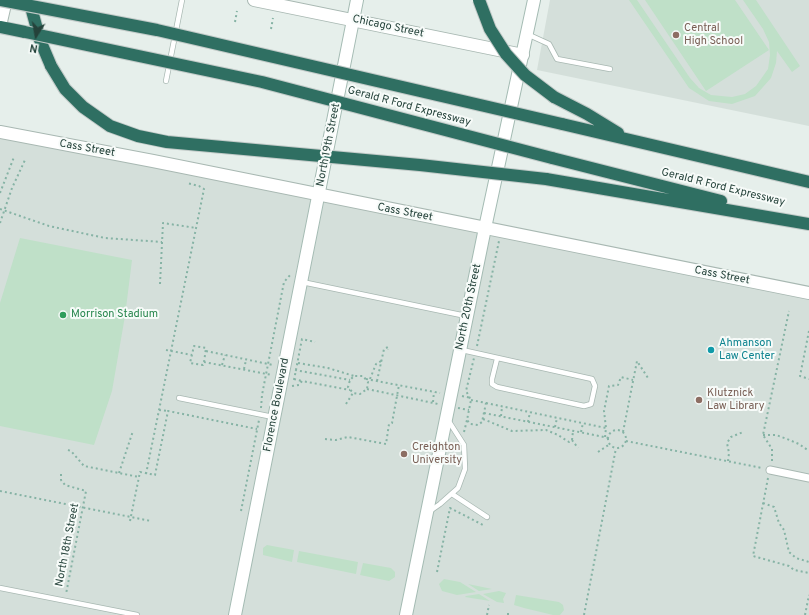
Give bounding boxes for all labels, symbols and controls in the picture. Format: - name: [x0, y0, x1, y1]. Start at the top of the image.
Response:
- street label: Chicago Street: [351, 13, 425, 41]
- north arrow: [16, 16, 56, 56]
- place label: Central High School: [684, 22, 743, 48]
- marker: Central High School: [671, 30, 681, 40]
- text: N: [28, 40, 39, 55]
- street label: Gerald R Ford Expressway: [346, 84, 472, 130]
- street label: North 19th Street: [314, 102, 344, 188]
- street label: Cass Street: [58, 138, 116, 160]
- street label: Gerald R Ford Expressway: [660, 166, 786, 210]
- street label: Cass Street: [376, 201, 434, 225]
- street label: North 20th Street: [453, 263, 485, 351]
- street label: Cass Street: [693, 264, 751, 288]
- place label: Morrison Stadium: [71, 308, 158, 322]
- marker: Morrison Stadium: [58, 310, 68, 320]
- place label: Ahmanson Law Center: [719, 337, 775, 363]
- marker: Ahmanson Law Center: [706, 345, 716, 355]
- street label: Florence Boulevard: [261, 357, 293, 453]
- place label: Klutznick Law Library: [707, 387, 765, 413]
- marker: Klutznick Law Library: [694, 395, 704, 405]
- place label: Creighton University: [412, 441, 462, 467]
- marker: Creighton University: [399, 449, 409, 459]
- street label: North 18th Street: [53, 502, 83, 588]

